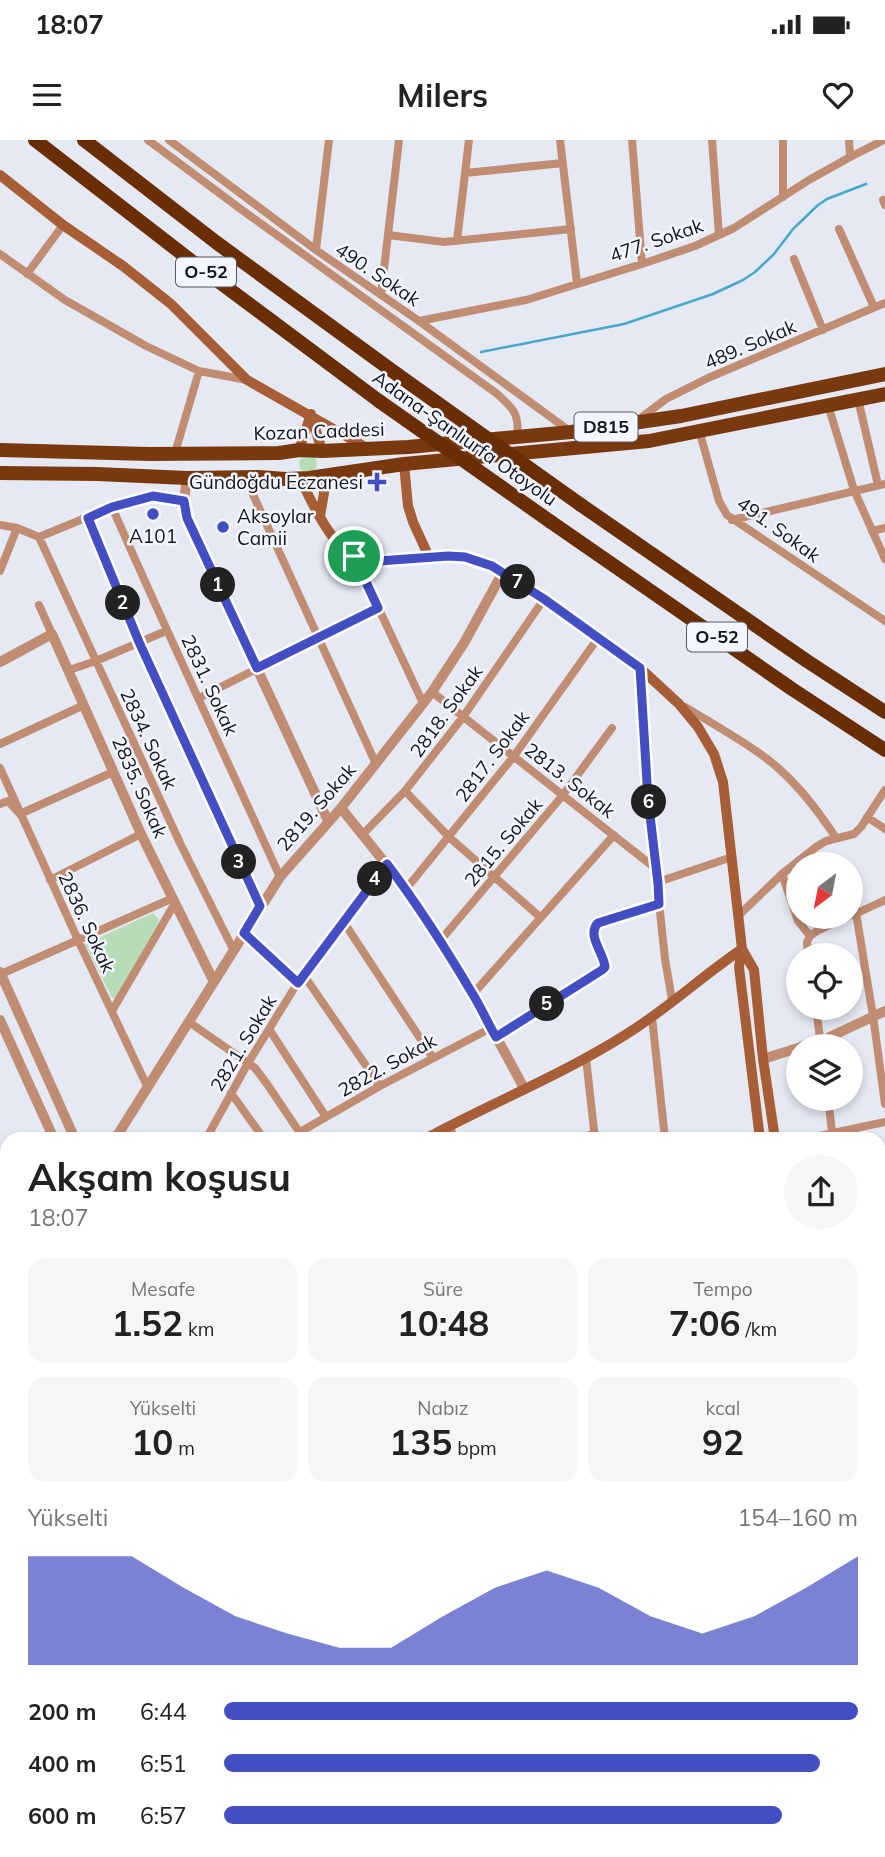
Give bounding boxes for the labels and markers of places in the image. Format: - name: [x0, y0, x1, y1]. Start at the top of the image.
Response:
- place label: Gündoğdu Eczanesi: [189, 470, 363, 494]
- marker: Gündoğdu Eczanesi: [369, 474, 385, 490]
- place label: Aksoylar Camii: [237, 504, 314, 550]
- marker: A101: [145, 506, 161, 522]
- marker: Aksoylar Camii: [215, 519, 231, 535]
- place label: A101: [129, 524, 177, 548]
- pin: [324, 526, 384, 586]
- pin: 7: [500, 564, 536, 600]
- pin: 1: [200, 568, 235, 602]
- pin: 2: [106, 586, 140, 620]
- pin: 6: [632, 784, 666, 820]
- pin: 3: [222, 844, 256, 880]
- pin: 4: [358, 862, 392, 896]
- pin: 5: [530, 986, 564, 1022]

